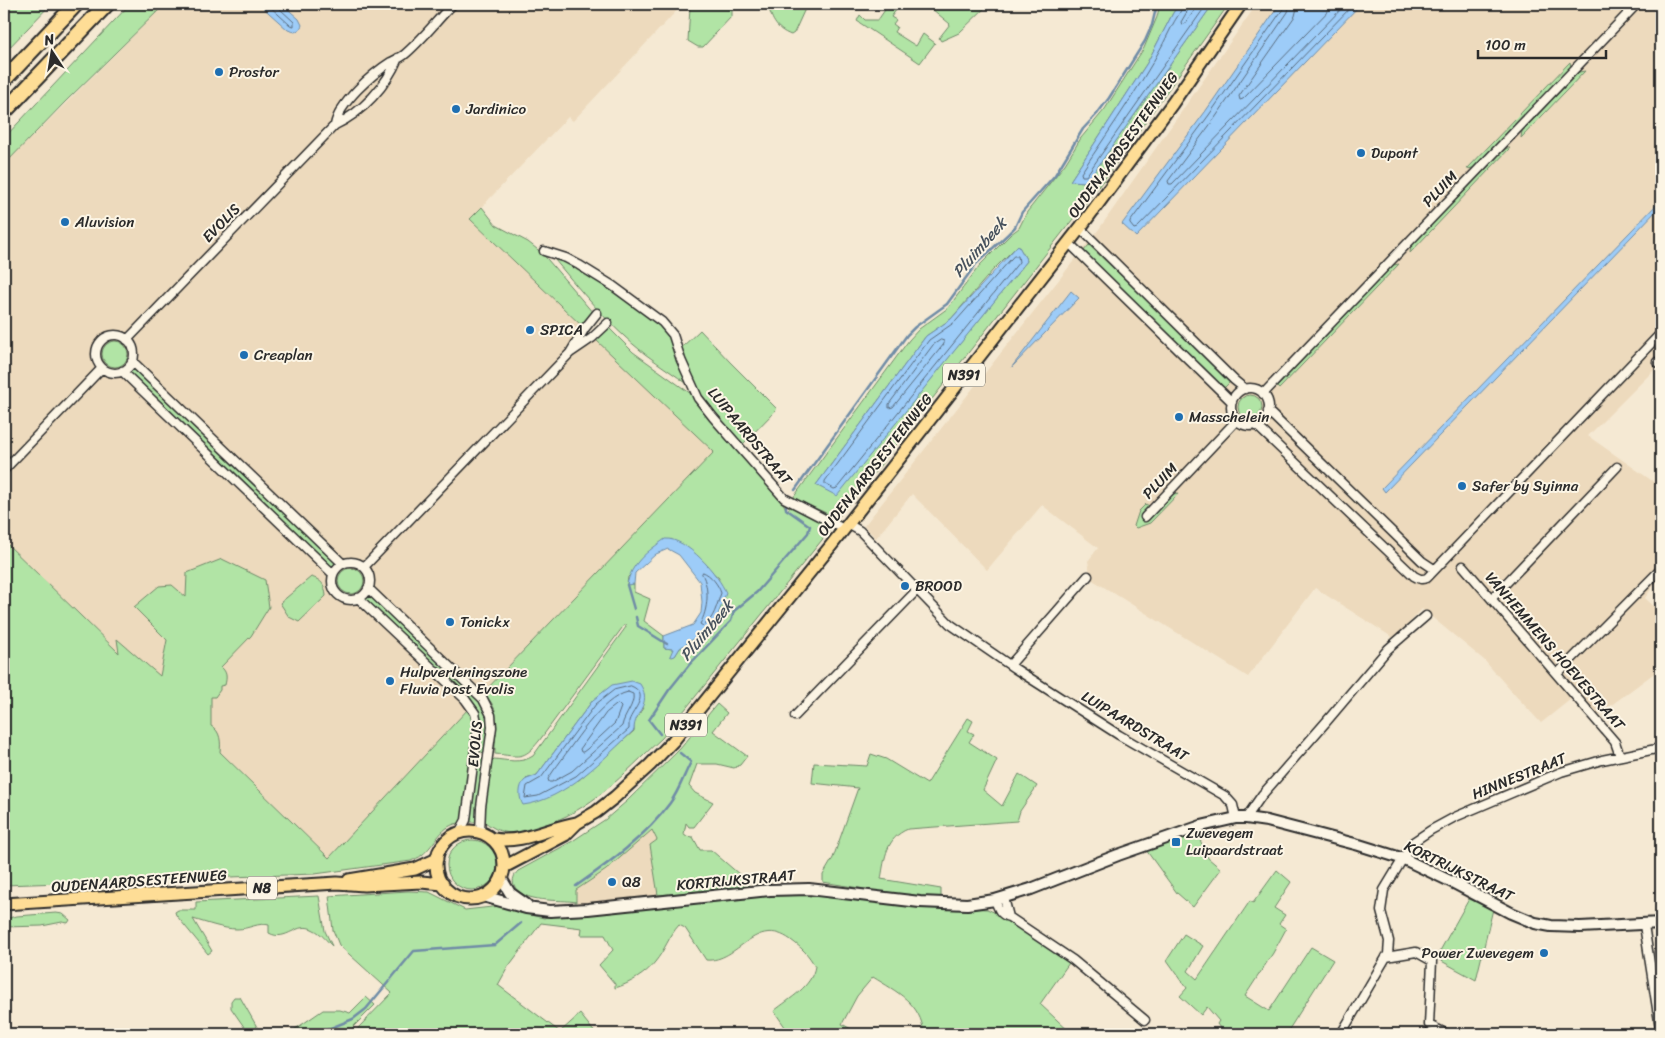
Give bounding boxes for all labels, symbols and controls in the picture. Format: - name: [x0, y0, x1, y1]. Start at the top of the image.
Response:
- text: N: [41, 26, 57, 53]
- north arrow: [28, 28, 78, 78]
- scale bar: [1478, 28, 1605, 60]
- text: 100 m: [1485, 32, 1526, 58]
- place label: Prostor: [229, 59, 279, 85]
- marker: Prostor: [213, 66, 225, 78]
- street label: OUDENAARDSESTEENWEG: [1061, 66, 1186, 224]
- place label: Jardinico: [465, 96, 527, 122]
- marker: Jardinico: [450, 103, 462, 115]
- place label: Dupont: [1371, 140, 1419, 166]
- marker: Dupont: [1355, 147, 1367, 159]
- street label: PLUIM: [1416, 165, 1464, 213]
- street label: EVOLIS: [195, 197, 247, 249]
- place label: Aluvision: [74, 209, 134, 235]
- water label: Pluimbeek: [945, 209, 1016, 284]
- marker: Aluvision: [59, 216, 71, 228]
- place label: SPICA: [540, 317, 583, 343]
- marker: SPICA: [524, 324, 536, 336]
- place label: Creaplan: [254, 342, 313, 368]
- marker: Creaplan: [238, 349, 250, 361]
- road number: N391: [943, 364, 985, 386]
- street label: LUIPAARDSTRAAT: [701, 381, 800, 492]
- street label: OUDENAARDSESTEENWEG: [811, 387, 940, 542]
- place label: Masschelein: [1189, 404, 1269, 430]
- marker: Masschelein: [1173, 411, 1185, 423]
- street label: PLUIM: [1136, 457, 1184, 505]
- place label: Safer by Syinna: [1472, 473, 1579, 499]
- marker: Safer by Syinna: [1456, 480, 1468, 492]
- street label: VANHEMMENS HOEVESTRAAT: [1478, 566, 1633, 738]
- place label: BROOD: [915, 573, 962, 599]
- marker: BROOD: [899, 580, 911, 592]
- water label: Pluimbeek: [672, 591, 742, 667]
- place label: Tonickx: [460, 609, 510, 635]
- marker: Tonickx: [444, 616, 456, 628]
- place label: Hulpverleningszone Fluvia post Evolis: [400, 659, 527, 702]
- marker: Hulpverleningszone Fluvia post Evolis: [384, 675, 396, 687]
- street label: LUIPAARDSTRAAT: [1076, 684, 1195, 769]
- road number: N391: [665, 714, 707, 736]
- street label: EVOLIS: [460, 720, 490, 768]
- street label: HINNESTRAAT: [1468, 745, 1572, 807]
- place label: Zwevegem Luipaardstraat: [1186, 820, 1284, 863]
- street label: KORTRIJKSTRAAT: [1400, 833, 1520, 910]
- marker: Zwevegem Luipaardstraat: [1170, 836, 1182, 848]
- street label: OUDENAARDSESTEENWEG: [50, 862, 228, 900]
- street label: KORTRIJKSTRAAT: [675, 862, 798, 898]
- place label: Q8: [622, 869, 641, 895]
- road number: N8: [247, 876, 277, 900]
- marker: Q8: [606, 876, 618, 888]
- place label: Power Zwevegem: [1421, 940, 1534, 966]
- marker: Power Zwevegem: [1538, 947, 1550, 959]

